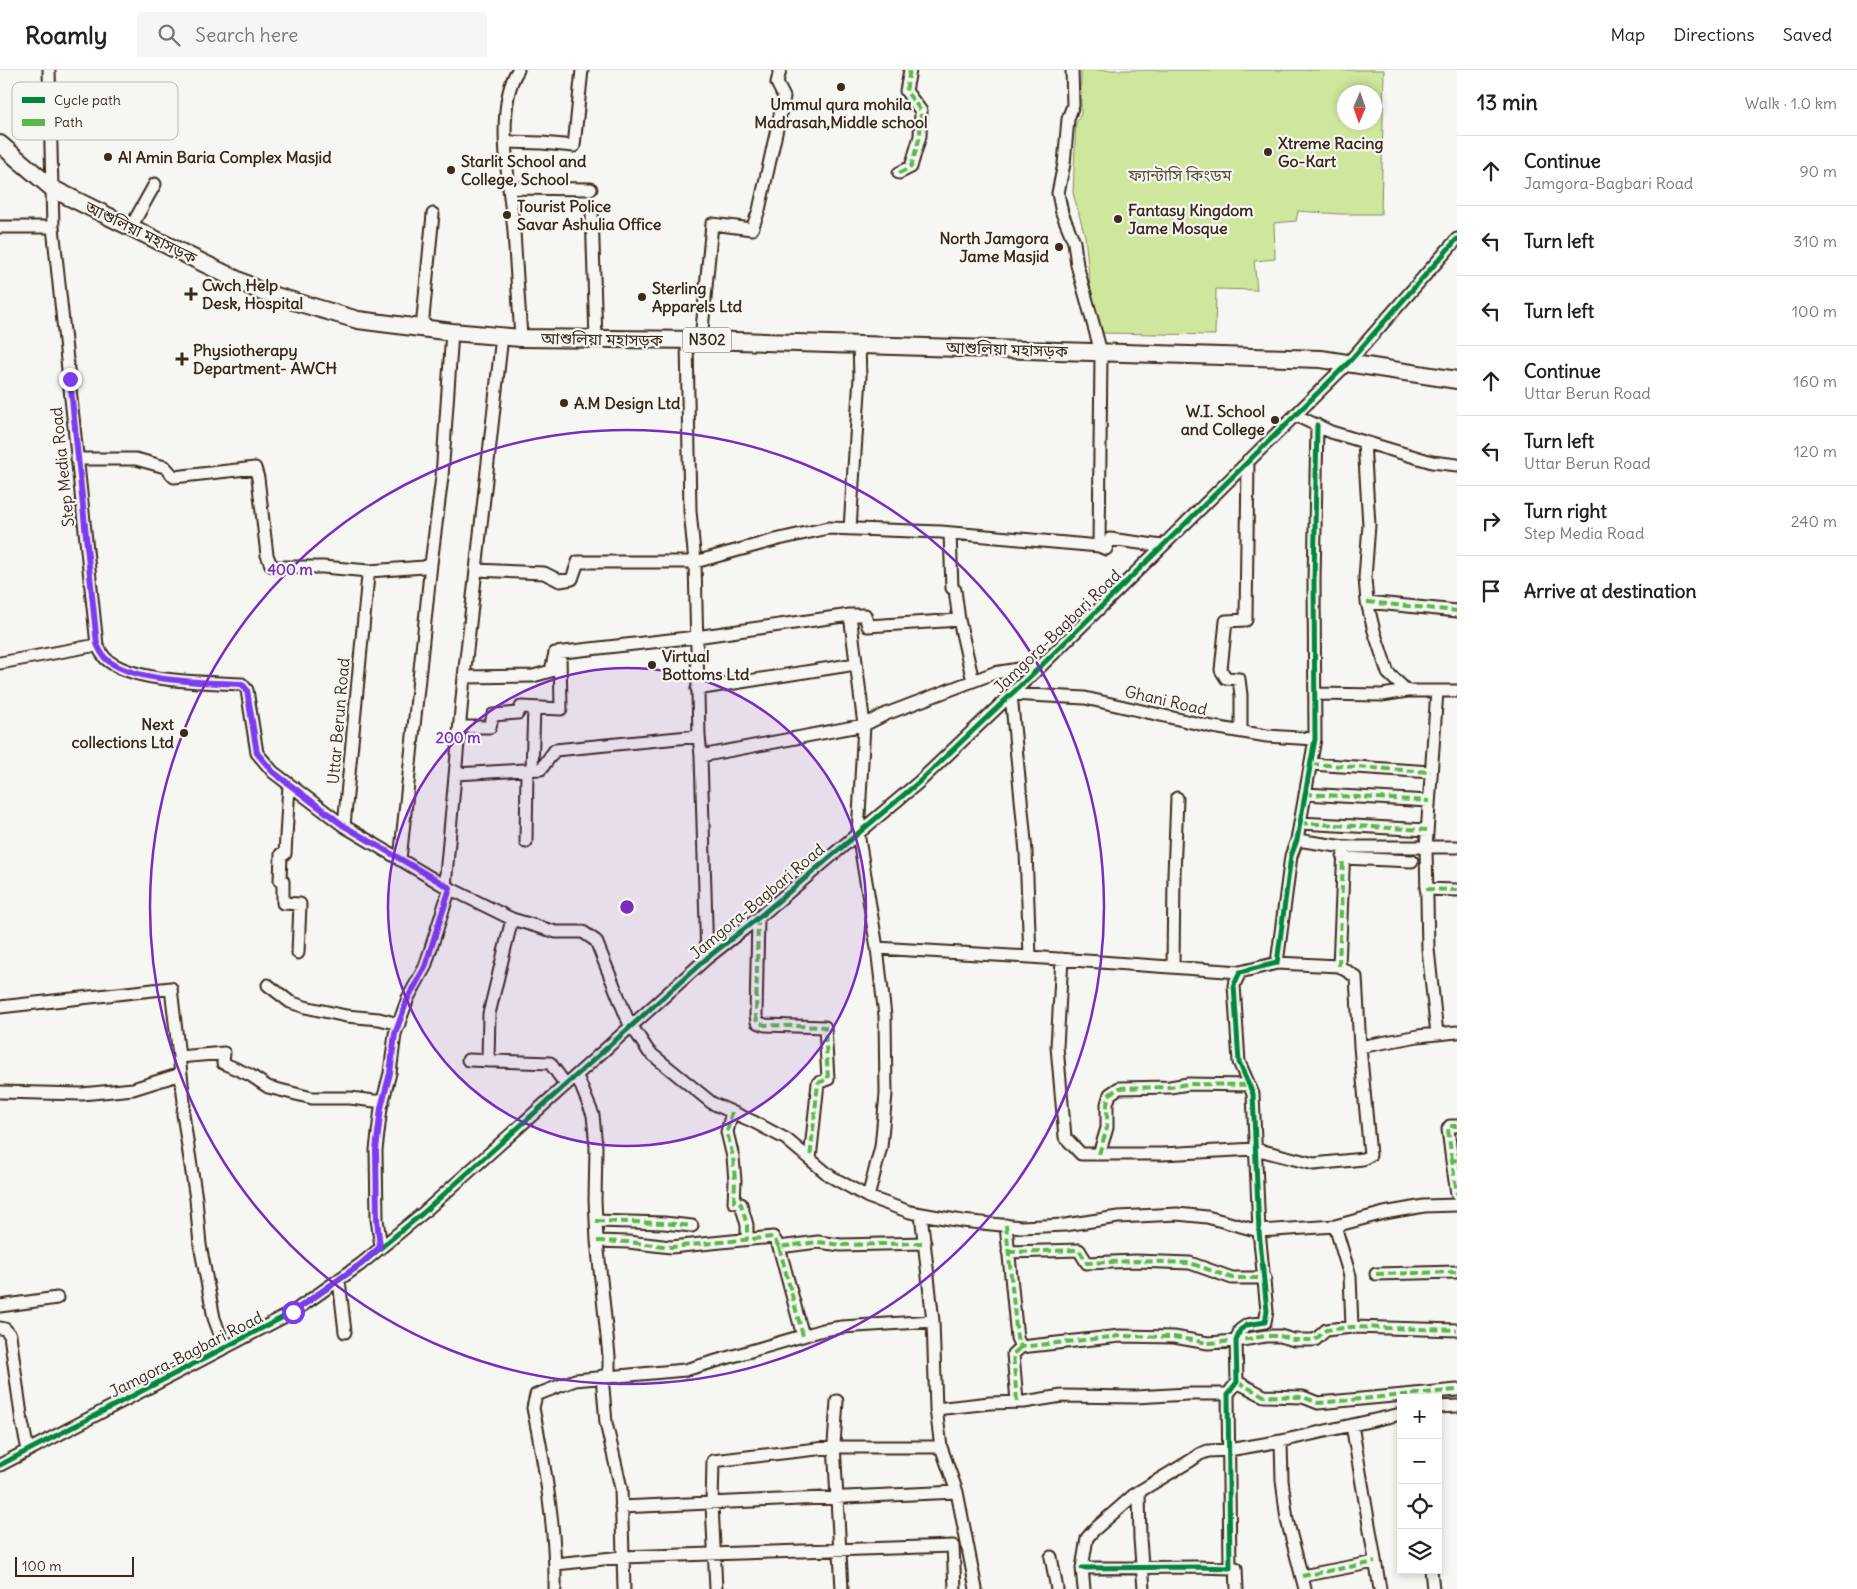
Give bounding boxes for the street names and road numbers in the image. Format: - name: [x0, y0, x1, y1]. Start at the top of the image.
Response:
- street label: আশুলিয়া মহাসড়ক: [81, 196, 201, 268]
- street label: আশুলিয়া মহাসড়ক: [540, 328, 664, 350]
- road number: N302: [683, 328, 731, 352]
- street label: আশুলিয়া মহাসড়ক: [945, 337, 1069, 361]
- street label: Step Media Road: [46, 406, 78, 528]
- street label: Jamgora-Bagbari Road: [989, 565, 1125, 697]
- street label: Uttar Berun Road: [323, 657, 353, 785]
- street label: Ghani Road: [1123, 681, 1209, 719]
- street label: Jamgora-Bagbari Road: [686, 839, 828, 963]
- street label: Jamgora-Bagbari Road: [106, 1307, 266, 1401]

